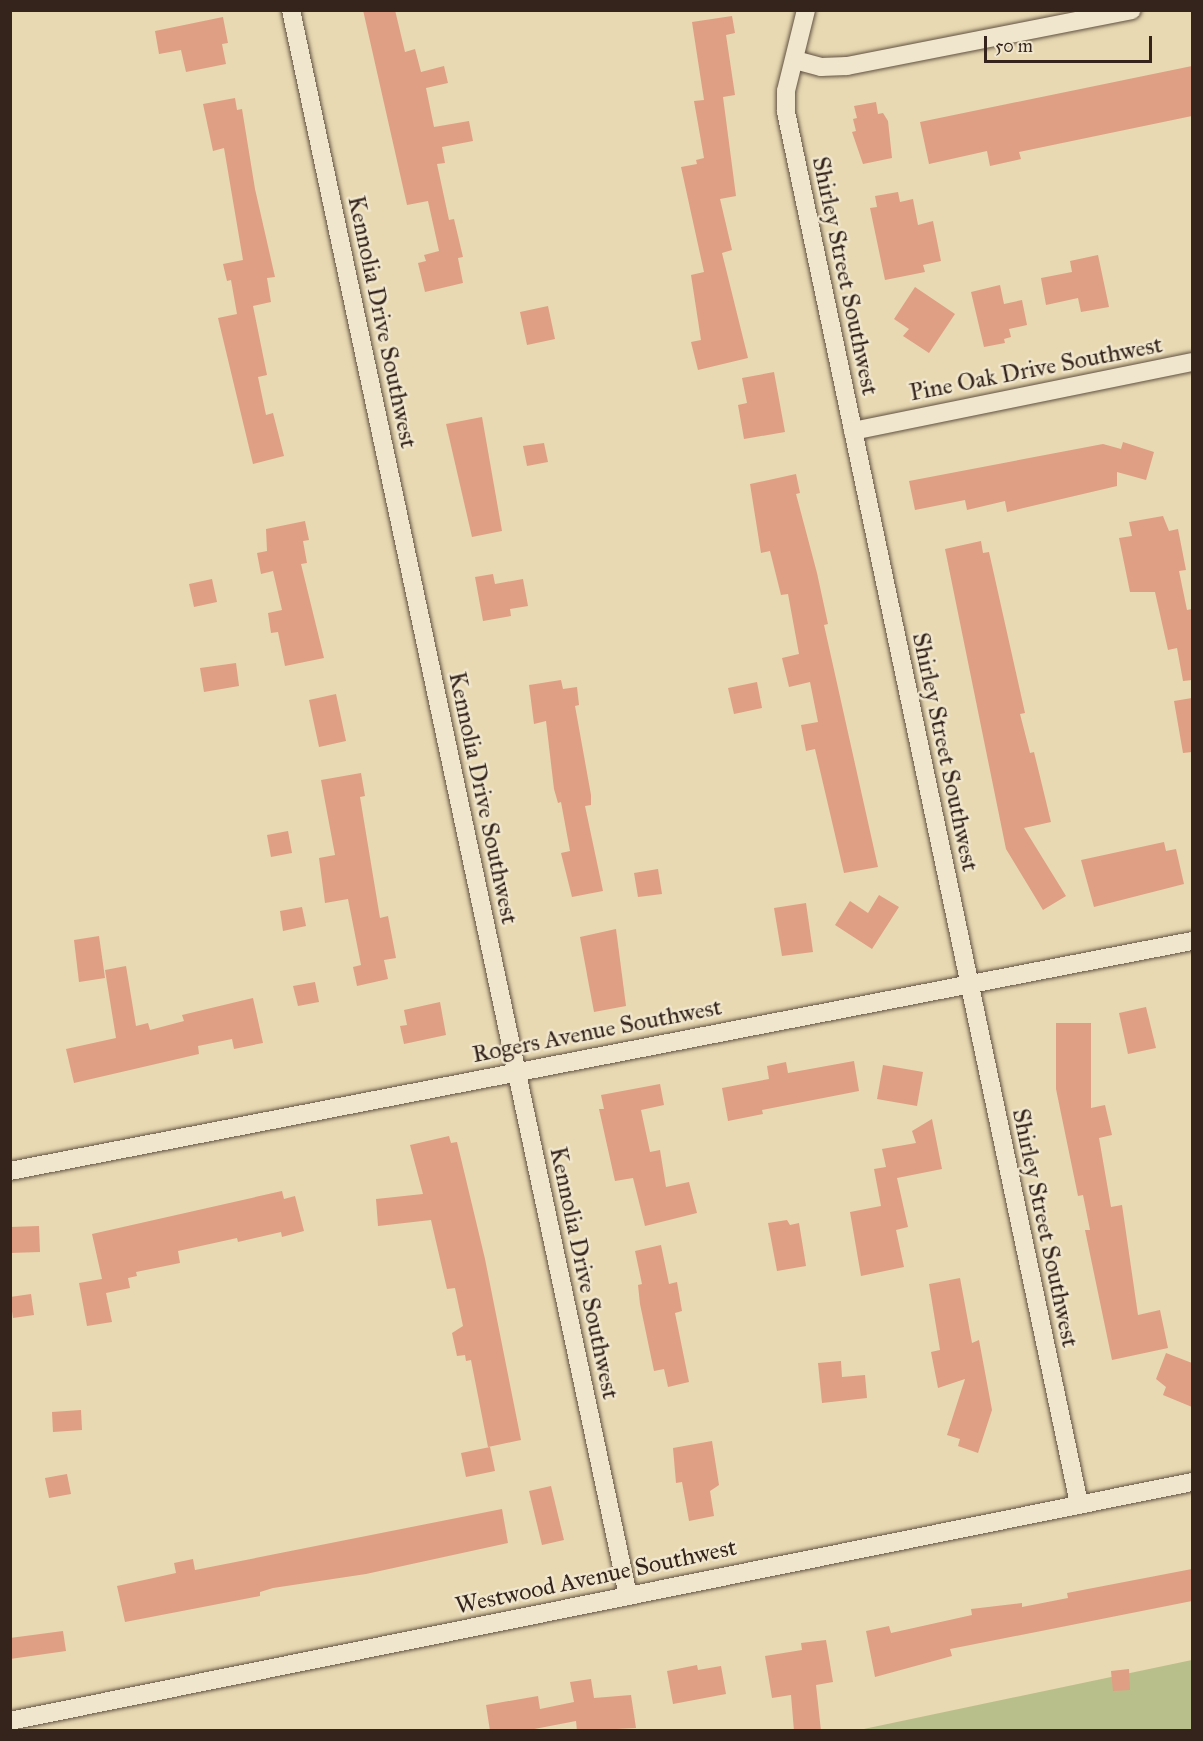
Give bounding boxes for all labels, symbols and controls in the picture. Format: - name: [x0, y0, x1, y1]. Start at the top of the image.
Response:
- scale bar: [987, 24, 1155, 62]
- text: 50 m: [995, 35, 1033, 57]
- street label: Shirley Street Southwest: [806, 154, 884, 398]
- street label: Kennolia Drive Southwest: [341, 193, 423, 451]
- street label: Pine Oak Drive Southwest: [907, 330, 1165, 408]
- street label: Shirley Street Southwest: [906, 630, 984, 874]
- street label: Kennolia Drive Southwest: [442, 669, 524, 927]
- street label: Rogers Avenue Southwest: [470, 993, 724, 1069]
- street label: Shirley Street Southwest: [1006, 1106, 1084, 1350]
- street label: Kennolia Drive Southwest: [543, 1144, 625, 1402]
- street label: Westwood Avenue Southwest: [453, 1533, 739, 1621]

